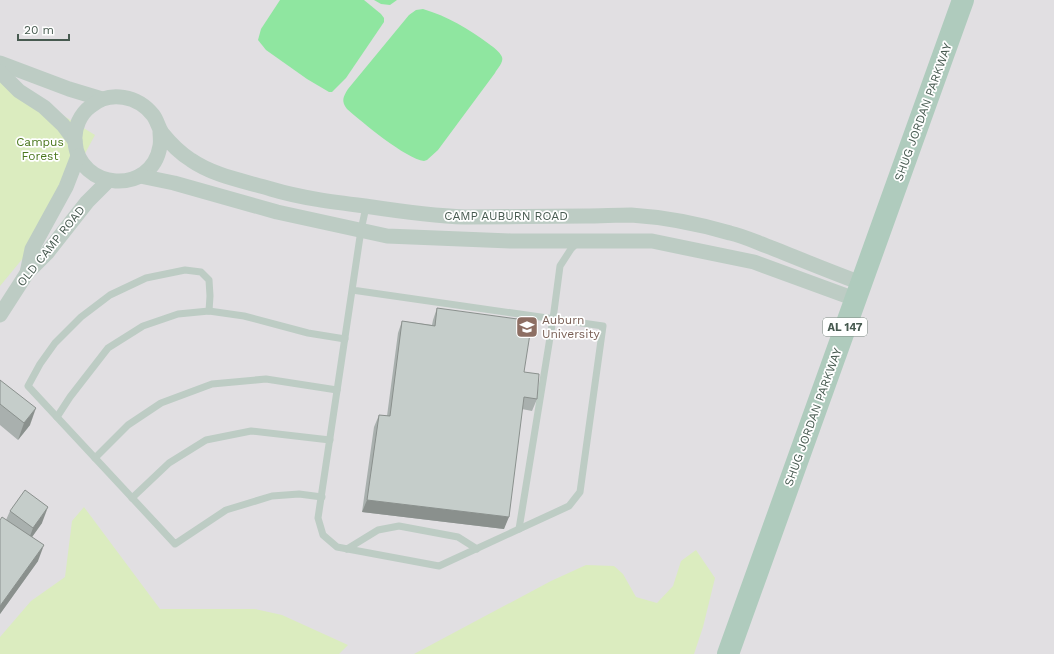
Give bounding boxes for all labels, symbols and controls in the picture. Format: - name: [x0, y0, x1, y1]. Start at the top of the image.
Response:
- scale bar: [18, 16, 69, 42]
- text: 20 m: [24, 23, 54, 37]
- street label: SHUG JORDAN PARKWAY: [891, 41, 955, 183]
- park label: Campus Forest: [16, 135, 64, 163]
- street label: OLD CAMP ROAD: [14, 203, 88, 289]
- street label: CAMP AUBURN ROAD: [444, 209, 568, 223]
- place label: Auburn University: [542, 313, 600, 341]
- school or university icon: Auburn University: [514, 314, 540, 340]
- road number: AL 147: [823, 318, 867, 336]
- street label: SHUG JORDAN PARKWAY: [781, 346, 845, 488]

